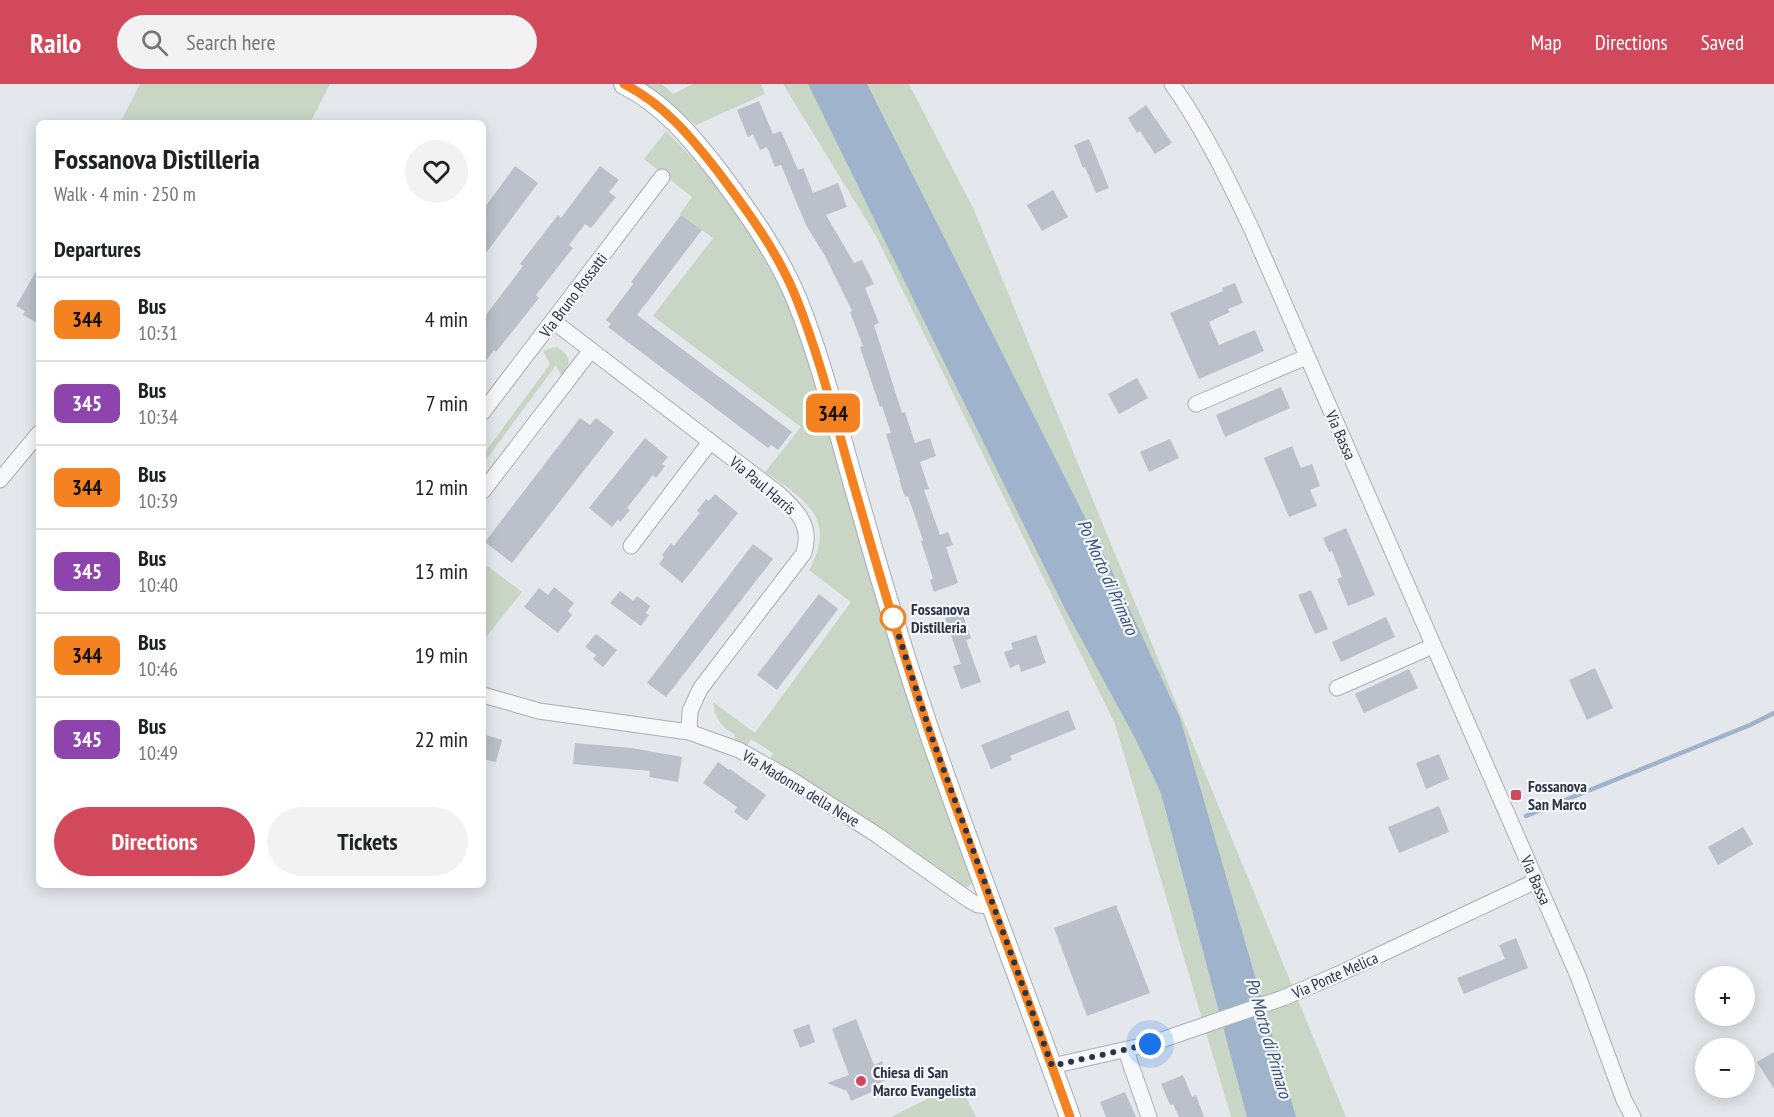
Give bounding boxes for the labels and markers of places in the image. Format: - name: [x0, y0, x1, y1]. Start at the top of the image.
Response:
- place label: Fossanova Distilleria: [911, 599, 970, 637]
- marker: Fossanova Distilleria: [880, 605, 906, 631]
- place label: Fossanova San Marco: [1528, 776, 1587, 814]
- marker: Fossanova San Marco: [1509, 788, 1523, 802]
- place label: Chiesa di San Marco Evangelista: [873, 1062, 976, 1100]
- marker: Chiesa di San Marco Evangelista: [854, 1074, 868, 1088]

